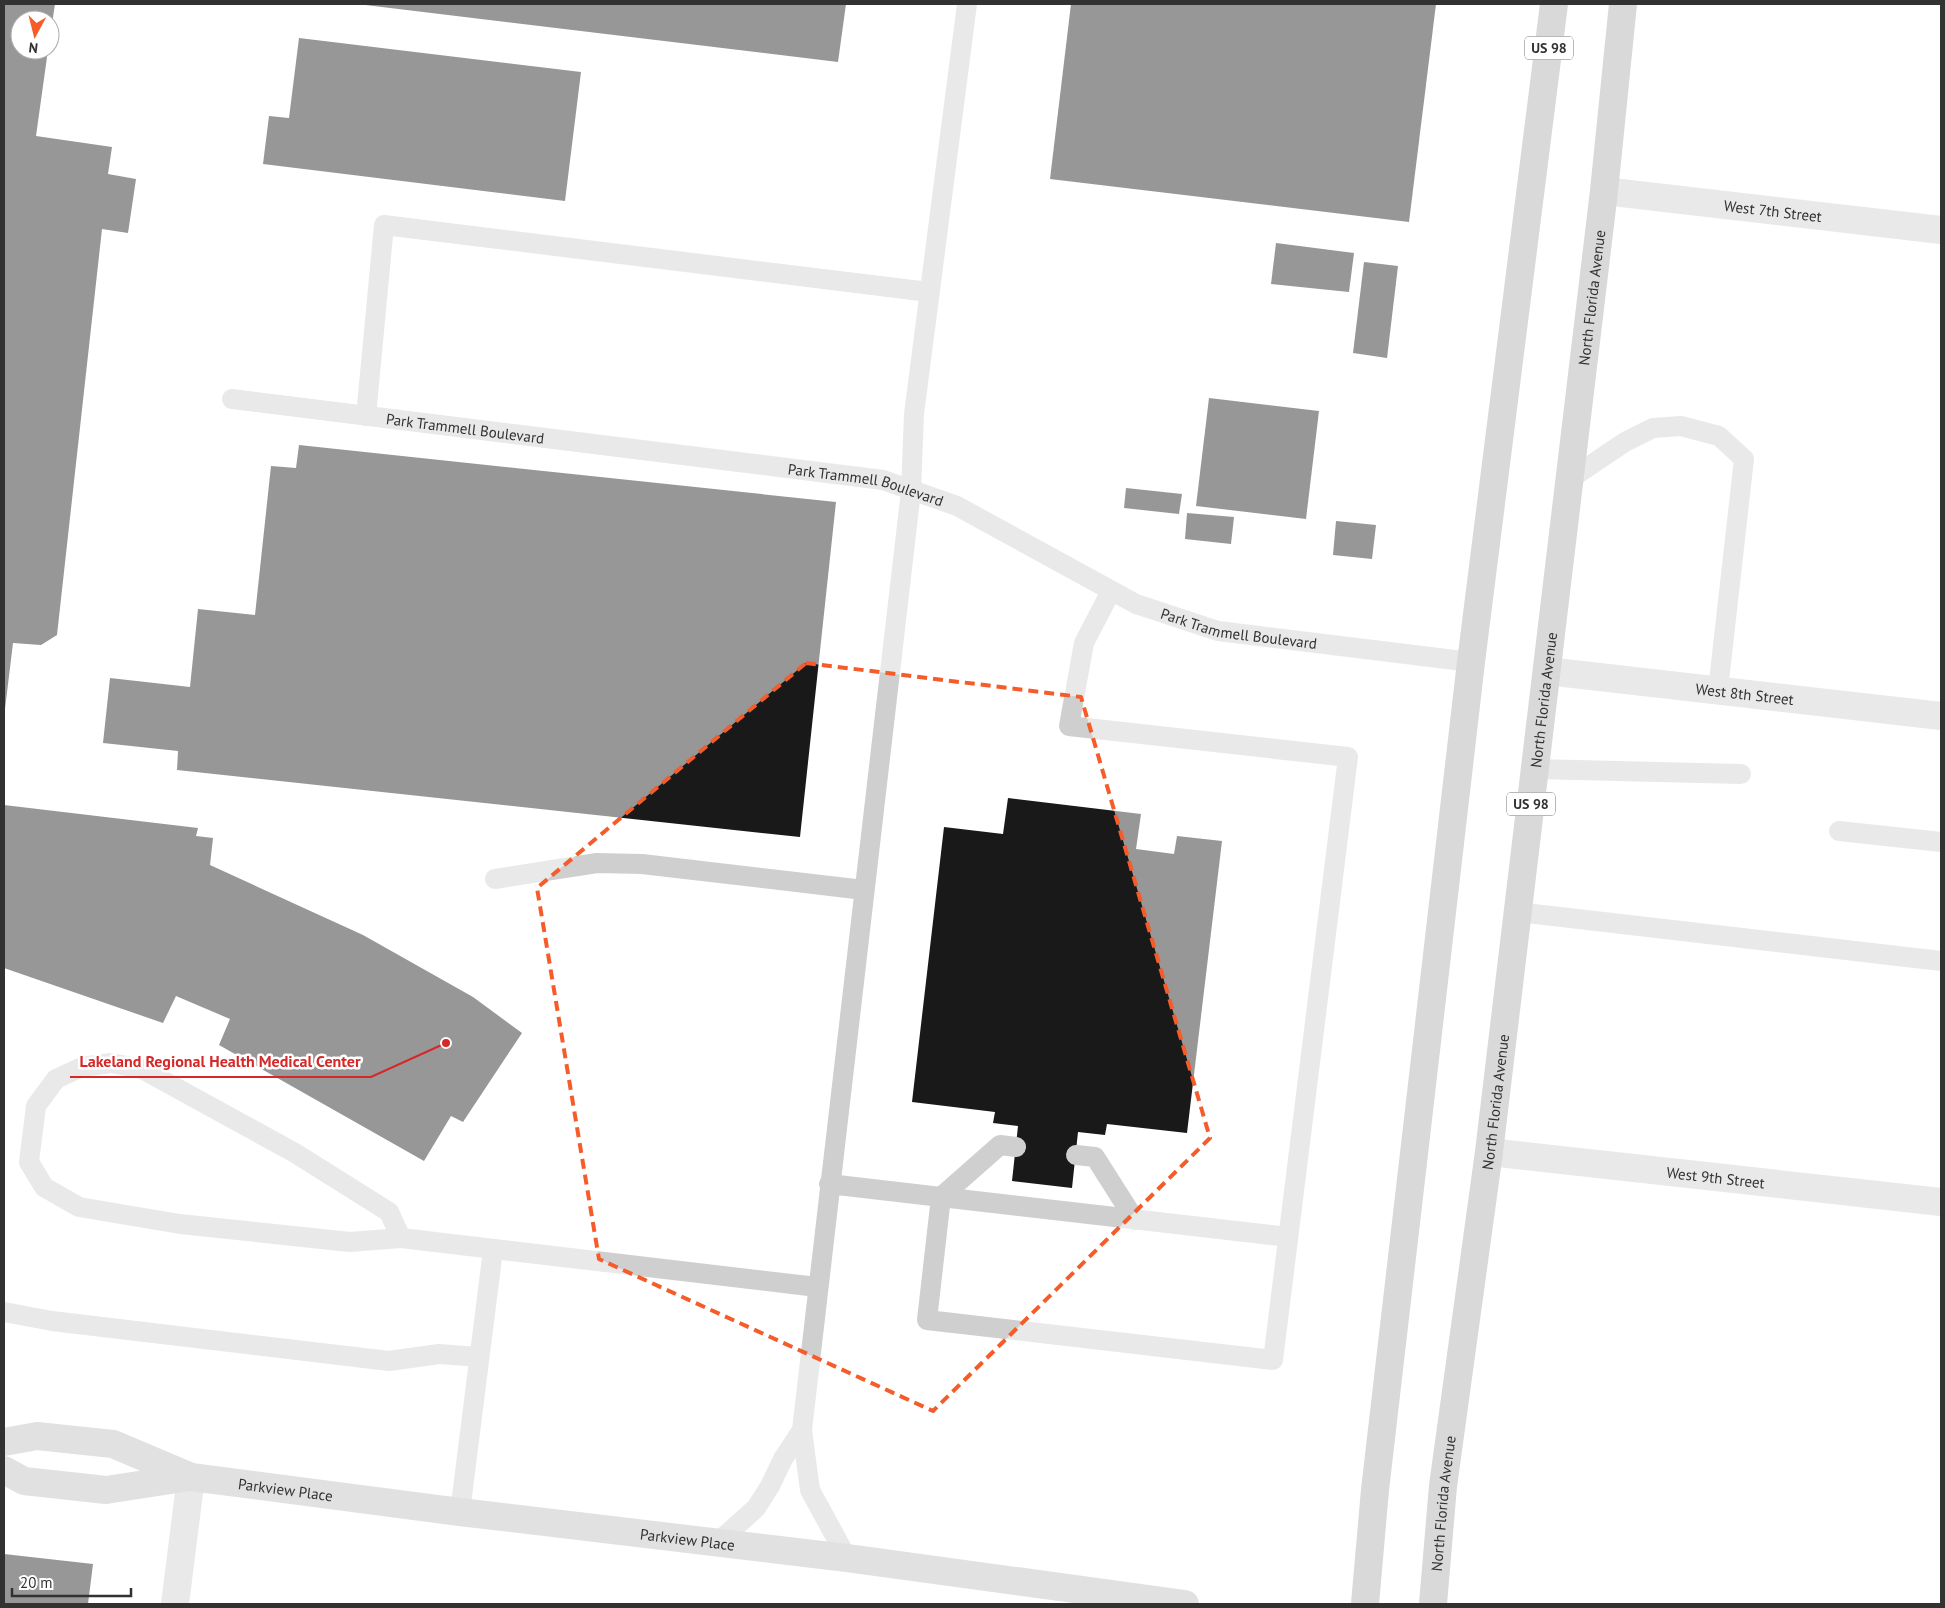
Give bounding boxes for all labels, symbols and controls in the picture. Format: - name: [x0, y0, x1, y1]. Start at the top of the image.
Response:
- north arrow: [10, 10, 60, 60]
- road number: US 98: [1525, 36, 1573, 59]
- text: N: [28, 38, 39, 57]
- street label: West 7th Street: [1723, 195, 1823, 226]
- street label: North Florida Avenue: [1574, 229, 1609, 366]
- street label: Park Trammell Boulevard: [385, 409, 545, 447]
- street label: Park Trammell Boulevard: [787, 459, 946, 510]
- street label: Park Trammell Boulevard: [1158, 603, 1318, 653]
- street label: North Florida Avenue: [1526, 631, 1561, 769]
- street label: West 8th Street: [1695, 679, 1795, 709]
- road number: US 98: [1507, 792, 1555, 816]
- street label: North Florida Avenue: [1477, 1033, 1513, 1171]
- callout: Lakeland Regional Health Medical Center: [70, 1046, 371, 1077]
- text: Lakeland Regional Health Medical Center: [79, 1051, 361, 1071]
- street label: West 9th Street: [1666, 1162, 1766, 1192]
- street label: North Florida Avenue: [1426, 1434, 1459, 1572]
- street label: Parkview Place: [237, 1474, 334, 1505]
- street label: Parkview Place: [639, 1524, 736, 1554]
- scale bar: [12, 1566, 131, 1598]
- text: 20 m: [20, 1573, 53, 1592]

